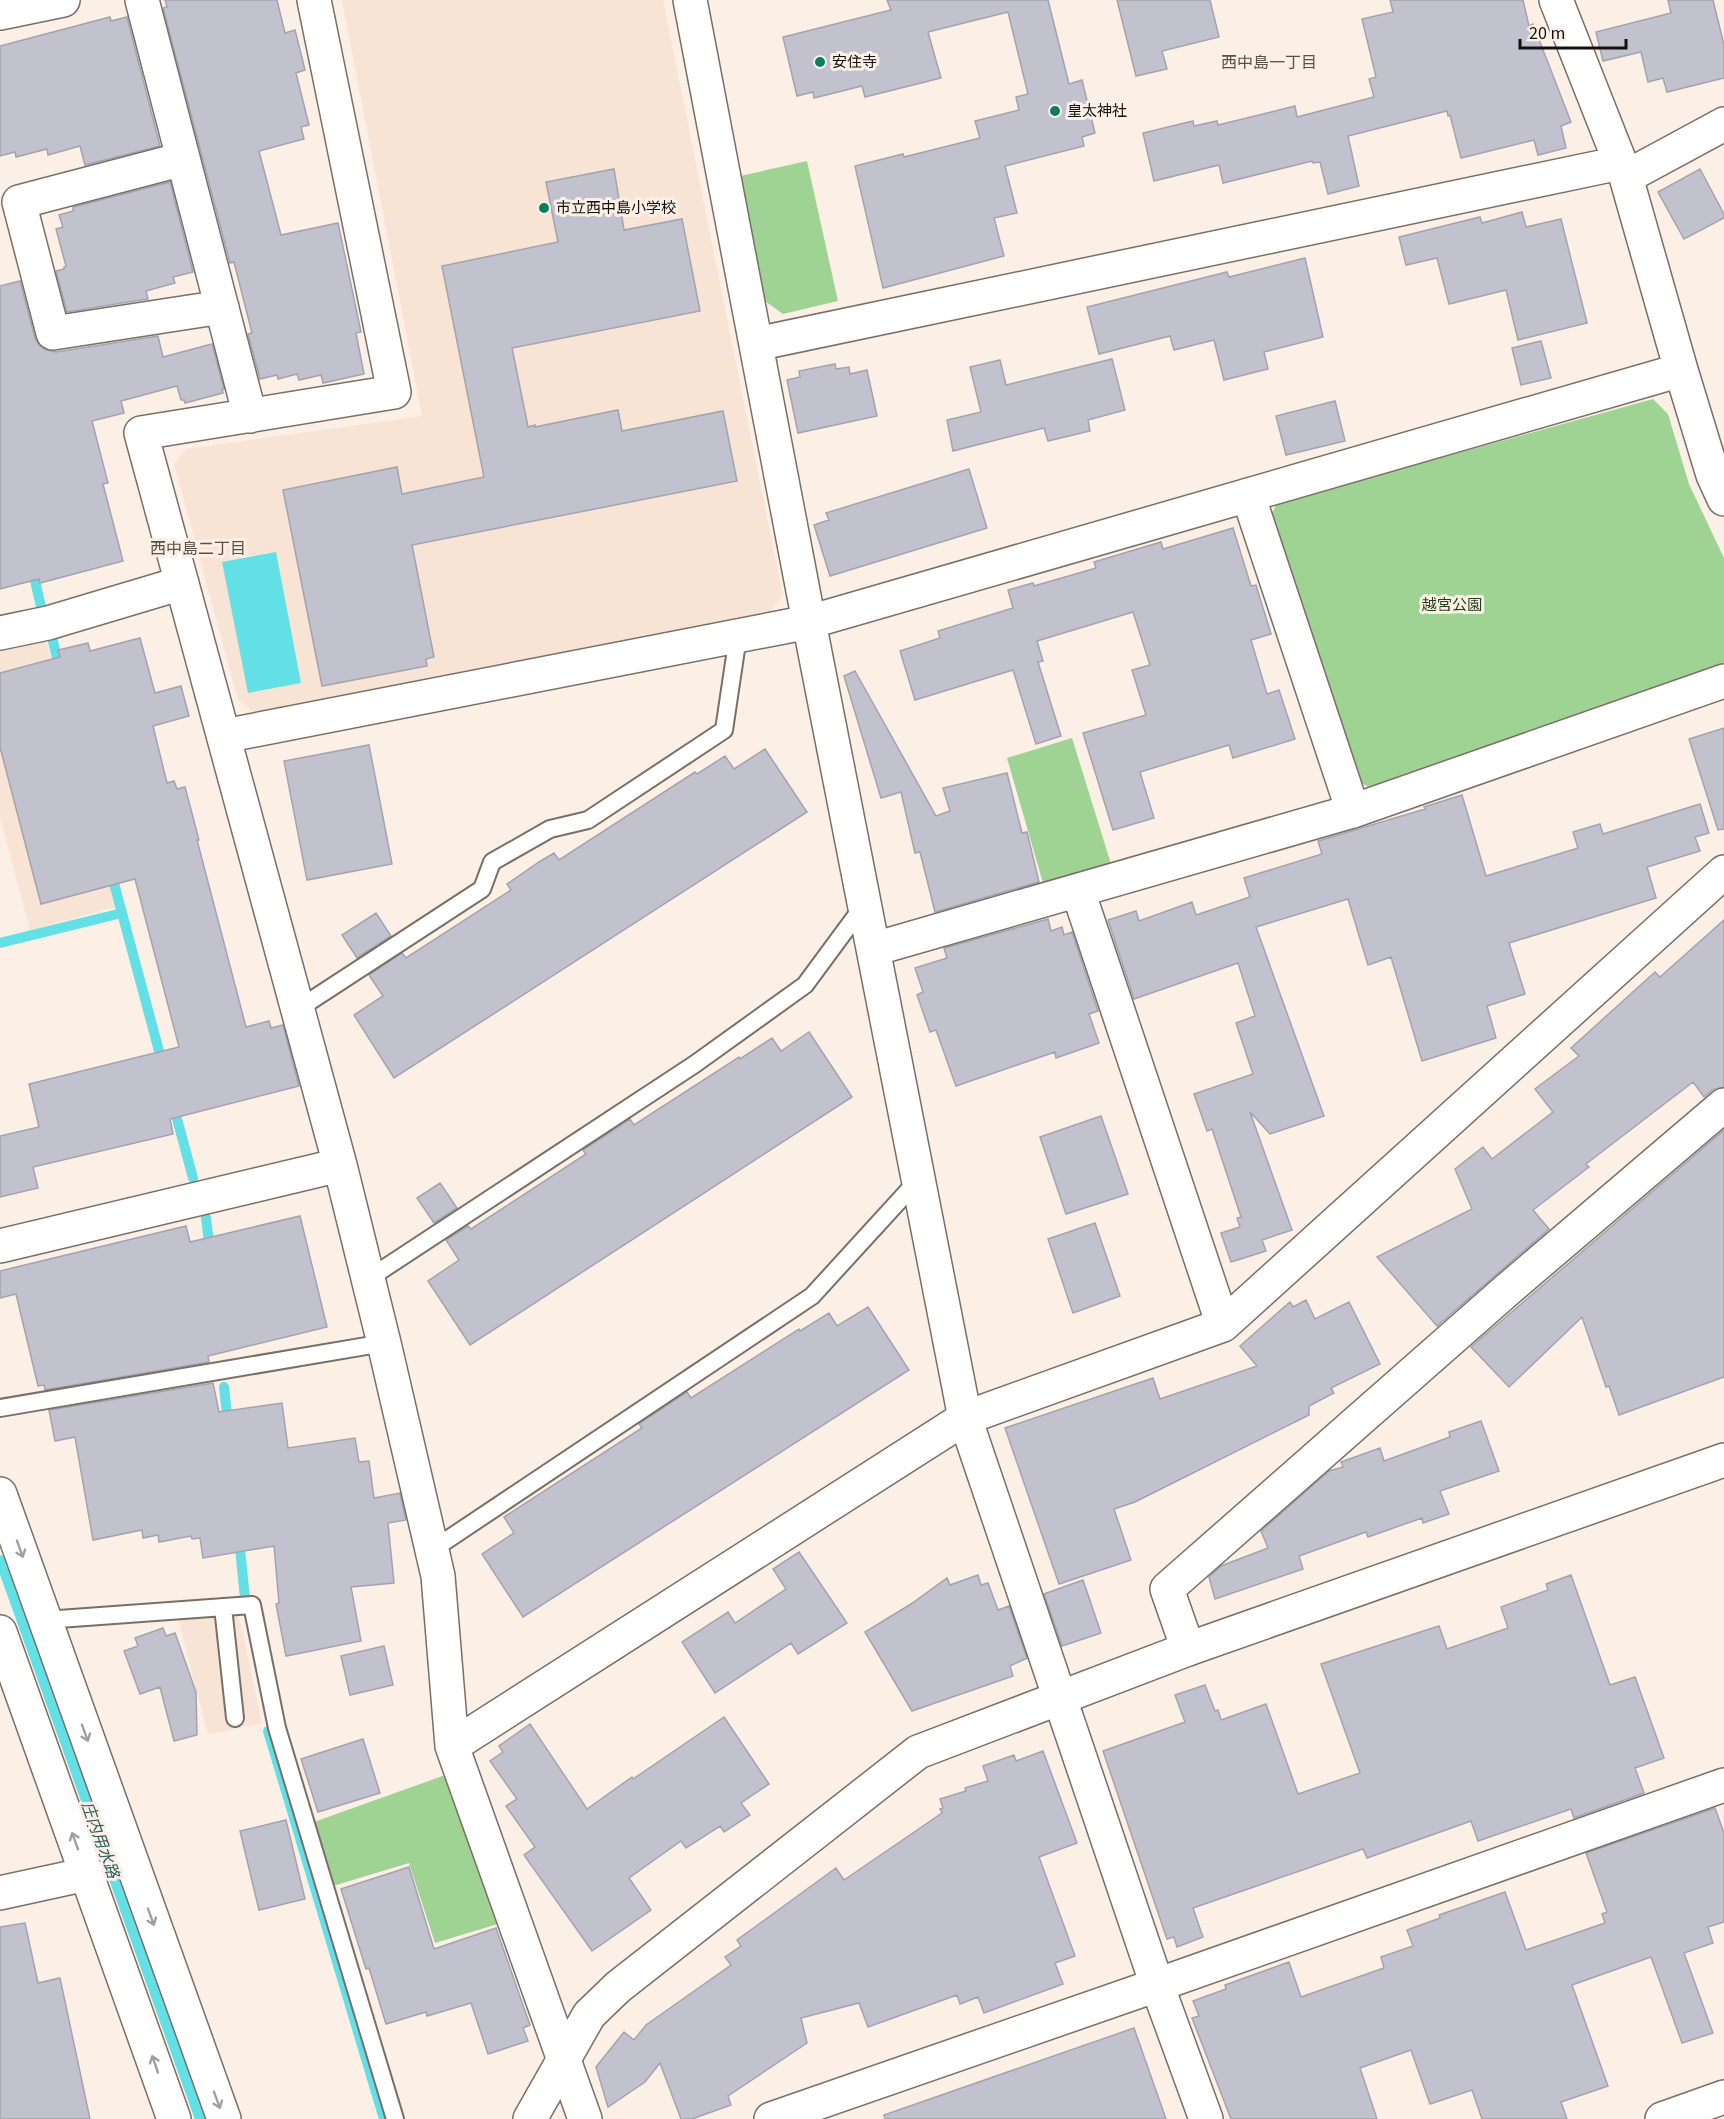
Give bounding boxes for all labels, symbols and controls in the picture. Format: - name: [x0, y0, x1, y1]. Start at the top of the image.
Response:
- scale bar: [1520, 12, 1626, 50]
- text: 20 m: [1529, 21, 1565, 46]
- place label: 安住寺: [832, 52, 877, 73]
- district label: 西中島一丁目: [1221, 52, 1317, 74]
- marker: 安住寺: [813, 55, 827, 69]
- place label: 皇太神社: [1067, 101, 1127, 122]
- marker: 皇太神社: [1048, 104, 1062, 118]
- place label: 市立西中島小学校: [556, 198, 676, 219]
- marker: 市立西中島小学校: [537, 201, 551, 215]
- district label: 西中島二丁目: [150, 538, 246, 560]
- park label: 越宮公園: [1421, 595, 1482, 616]
- one-way arrow: [15, 1540, 26, 1558]
- one-way arrow: [81, 1723, 92, 1742]
- water label: 庄内用水路: [76, 1799, 125, 1883]
- one-way arrow: [68, 1832, 79, 1851]
- one-way arrow: [147, 1907, 158, 1925]
- one-way arrow: [148, 2055, 159, 2074]
- one-way arrow: [212, 2090, 223, 2109]

